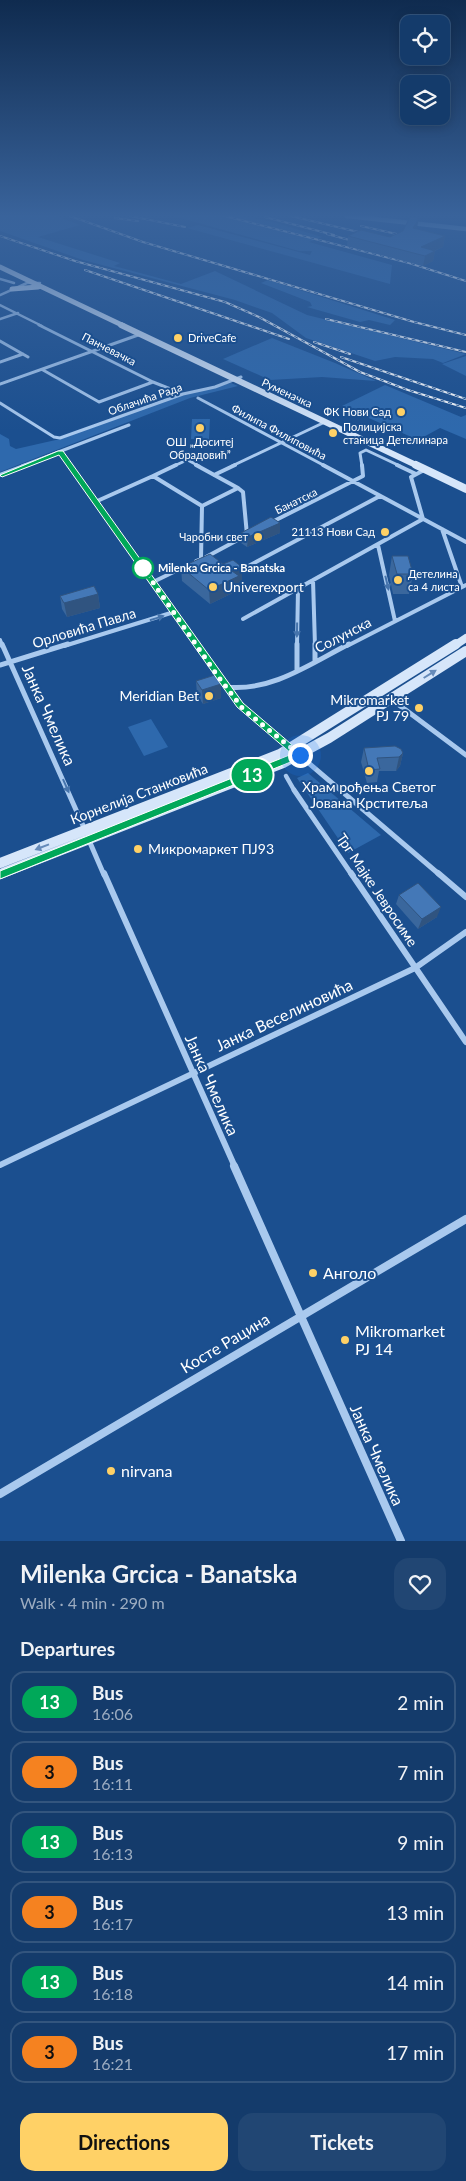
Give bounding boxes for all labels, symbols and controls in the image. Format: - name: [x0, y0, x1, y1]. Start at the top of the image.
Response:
- map controls: [400, 15, 450, 125]
- button: locate: [400, 15, 450, 65]
- button: layers: [400, 75, 450, 125]
- street label: Панчевачка: [80, 329, 138, 368]
- place label: DriveCafe: [188, 331, 237, 344]
- marker: DriveCafe: [172, 332, 184, 344]
- street label: Руменачка: [260, 375, 315, 410]
- street label: Облачића Рада: [106, 380, 184, 417]
- street label: Филипа Филиповића: [230, 401, 329, 462]
- place label: ФК Нови Сад: [324, 405, 391, 418]
- marker: ФК Нови Сад: [395, 406, 407, 418]
- place label: Полицијска станица Детелинара: [343, 420, 448, 446]
- marker: ОШ „Доситеј Обрадовић”: [194, 422, 206, 434]
- marker: Полицијска станица Детелинара: [327, 427, 339, 439]
- place label: ОШ „Доситеј Обрадовић”: [166, 435, 234, 461]
- street label: Банатска: [272, 485, 319, 516]
- place label: 21113 Нови Сад: [292, 525, 375, 538]
- marker: 21113 Нови Сад: [379, 526, 391, 538]
- place label: Чаробни свет: [179, 530, 248, 543]
- marker: Чаробни свет: [252, 531, 264, 543]
- marker: Milenka Grcica - Banatska: [132, 557, 154, 579]
- place label: Milenka Grcica - Banatska: [158, 561, 285, 574]
- place label: Детелина са 4 листа: [408, 567, 460, 593]
- marker: Детелина са 4 листа: [392, 574, 404, 586]
- one-way arrow: [383, 575, 391, 590]
- place label: Univerexport: [223, 578, 304, 595]
- marker: Univerexport: [207, 581, 219, 593]
- street label: Орловића Павла: [30, 604, 138, 651]
- one-way arrow: [150, 613, 165, 621]
- street label: Солунска: [312, 613, 374, 656]
- one-way arrow: [293, 622, 301, 638]
- street label: Јанка Чмелика: [19, 661, 80, 768]
- one-way arrow: [424, 669, 437, 679]
- place label: Meridian Bet: [120, 687, 199, 704]
- marker: Meridian Bet: [203, 690, 215, 702]
- place label: Mikromarket PJ 79: [330, 691, 409, 724]
- marker: Mikromarket PJ 79: [413, 702, 425, 714]
- your location: [288, 743, 313, 768]
- street label: Корнелија Станковића: [68, 759, 210, 828]
- line badge: 13: [230, 759, 274, 791]
- text: 13: [242, 764, 262, 786]
- marker: Храм рођења Светог Јована Крститеља: [363, 765, 375, 777]
- place label: Храм рођења Светог Јована Крститеља: [302, 778, 436, 811]
- one-way arrow: [62, 779, 70, 793]
- street label: Трг Мајке Јевросиме: [333, 830, 422, 950]
- place label: Микромаркет ПЈ93: [148, 840, 274, 857]
- marker: Микромаркет ПЈ93: [132, 843, 144, 855]
- one-way arrow: [35, 844, 50, 851]
- street label: Јанка Веселиновића: [212, 974, 355, 1055]
- street label: Јанка Чмелика: [182, 1031, 243, 1138]
- place label: Анголо: [323, 1263, 376, 1282]
- marker: Анголо: [307, 1267, 319, 1279]
- street label: Косте Рацина: [177, 1309, 273, 1377]
- place label: Mikromarket PJ 14: [355, 1321, 445, 1358]
- marker: Mikromarket PJ 14: [339, 1334, 351, 1346]
- street label: Јанка Чмелика: [347, 1401, 408, 1508]
- place label: nirvana: [121, 1461, 173, 1480]
- marker: nirvana: [105, 1465, 117, 1477]
- button: heart: [394, 1558, 446, 1610]
- text: Milenka Grcica - Banatska: [20, 1559, 297, 1588]
- text: Walk · 4 min · 290 m: [20, 1593, 165, 1612]
- text: Departures: [20, 1637, 115, 1660]
- text: Bus: [92, 1681, 123, 1704]
- text: 13: [39, 1691, 60, 1713]
- text: 2 min: [397, 1691, 444, 1714]
- text: 16:06: [92, 1704, 133, 1723]
- text: Bus: [92, 1751, 123, 1774]
- text: 3: [44, 1761, 55, 1783]
- text: 7 min: [397, 1761, 444, 1784]
- text: 16:11: [92, 1774, 133, 1793]
- text: Bus: [92, 1821, 123, 1844]
- text: 13: [39, 1831, 60, 1853]
- text: 9 min: [397, 1831, 444, 1854]
- text: 16:13: [92, 1844, 133, 1863]
- text: Bus: [92, 1891, 123, 1914]
- text: 3: [44, 1901, 55, 1923]
- text: 13 min: [386, 1901, 444, 1924]
- text: 16:17: [92, 1914, 133, 1933]
- text: Bus: [92, 1961, 123, 1984]
- text: 13: [39, 1971, 60, 1993]
- text: 14 min: [386, 1971, 444, 1994]
- text: 16:18: [92, 1984, 133, 2003]
- text: Bus: [92, 2031, 123, 2054]
- text: 3: [44, 2041, 55, 2063]
- text: 17 min: [386, 2041, 444, 2064]
- text: 16:21: [92, 2054, 133, 2073]
- button: Directions: [20, 2113, 228, 2171]
- button: Tickets: [238, 2113, 446, 2171]

